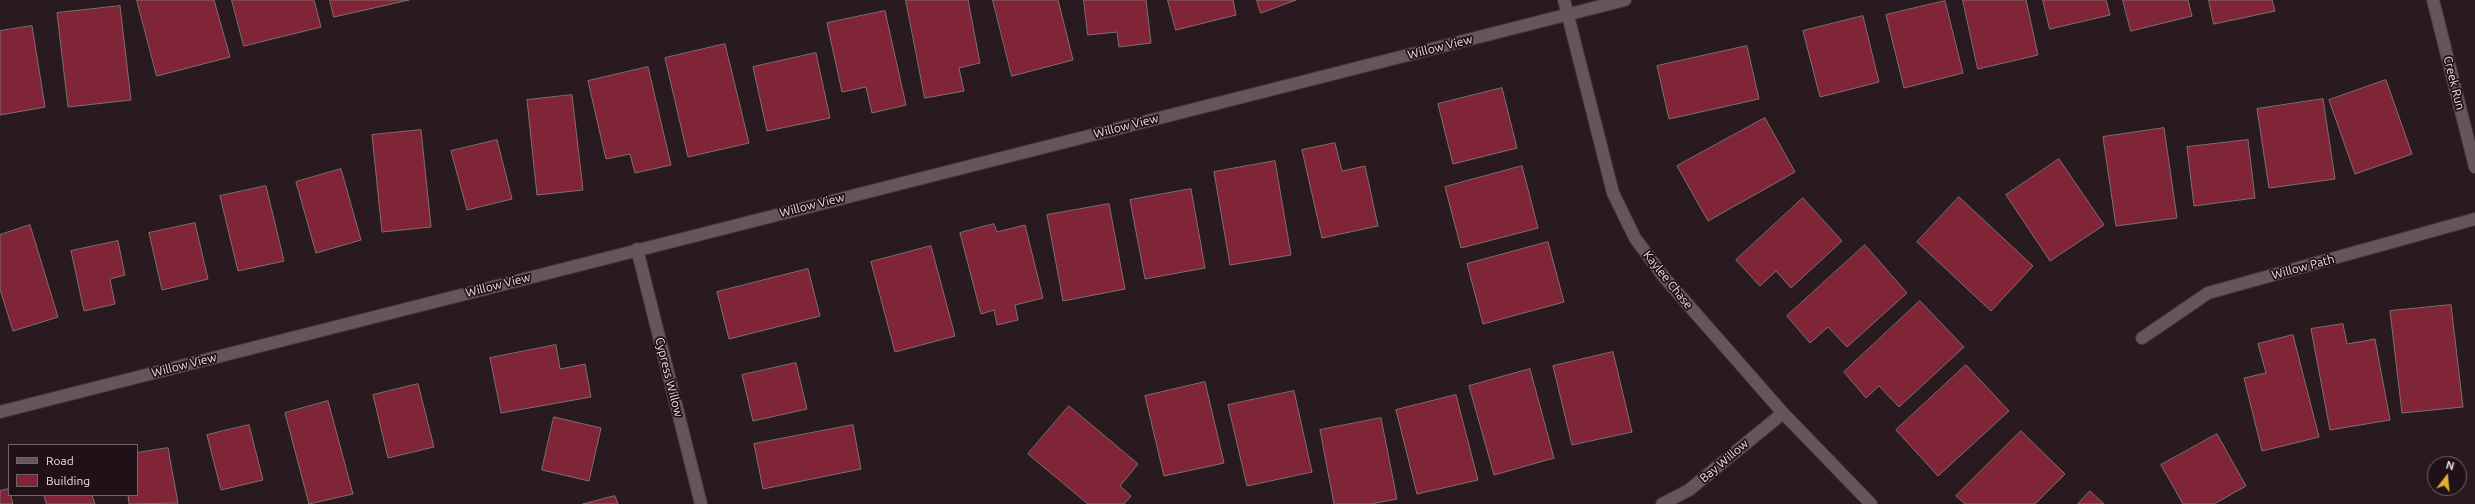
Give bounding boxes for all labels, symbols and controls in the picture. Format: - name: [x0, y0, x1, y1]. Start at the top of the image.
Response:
- street label: Willow View: [1406, 32, 1474, 62]
- street label: Creek Run: [2440, 55, 2468, 111]
- street label: Willow View: [1092, 111, 1160, 141]
- street label: Willow View: [778, 190, 846, 220]
- street label: Kaylee Chase: [1640, 248, 1696, 312]
- street label: Willow Path: [2270, 252, 2336, 282]
- street label: Willow View: [464, 270, 532, 300]
- street label: Cypress Willow: [652, 336, 686, 418]
- street label: Willow View: [150, 350, 218, 380]
- street label: Bay Willow: [1697, 436, 1751, 486]
- legend: [8, 444, 138, 496]
- text: Road: [46, 454, 74, 467]
- north arrow: [2427, 456, 2467, 496]
- text: N: [2444, 459, 2456, 472]
- text: Building: [46, 474, 90, 487]

